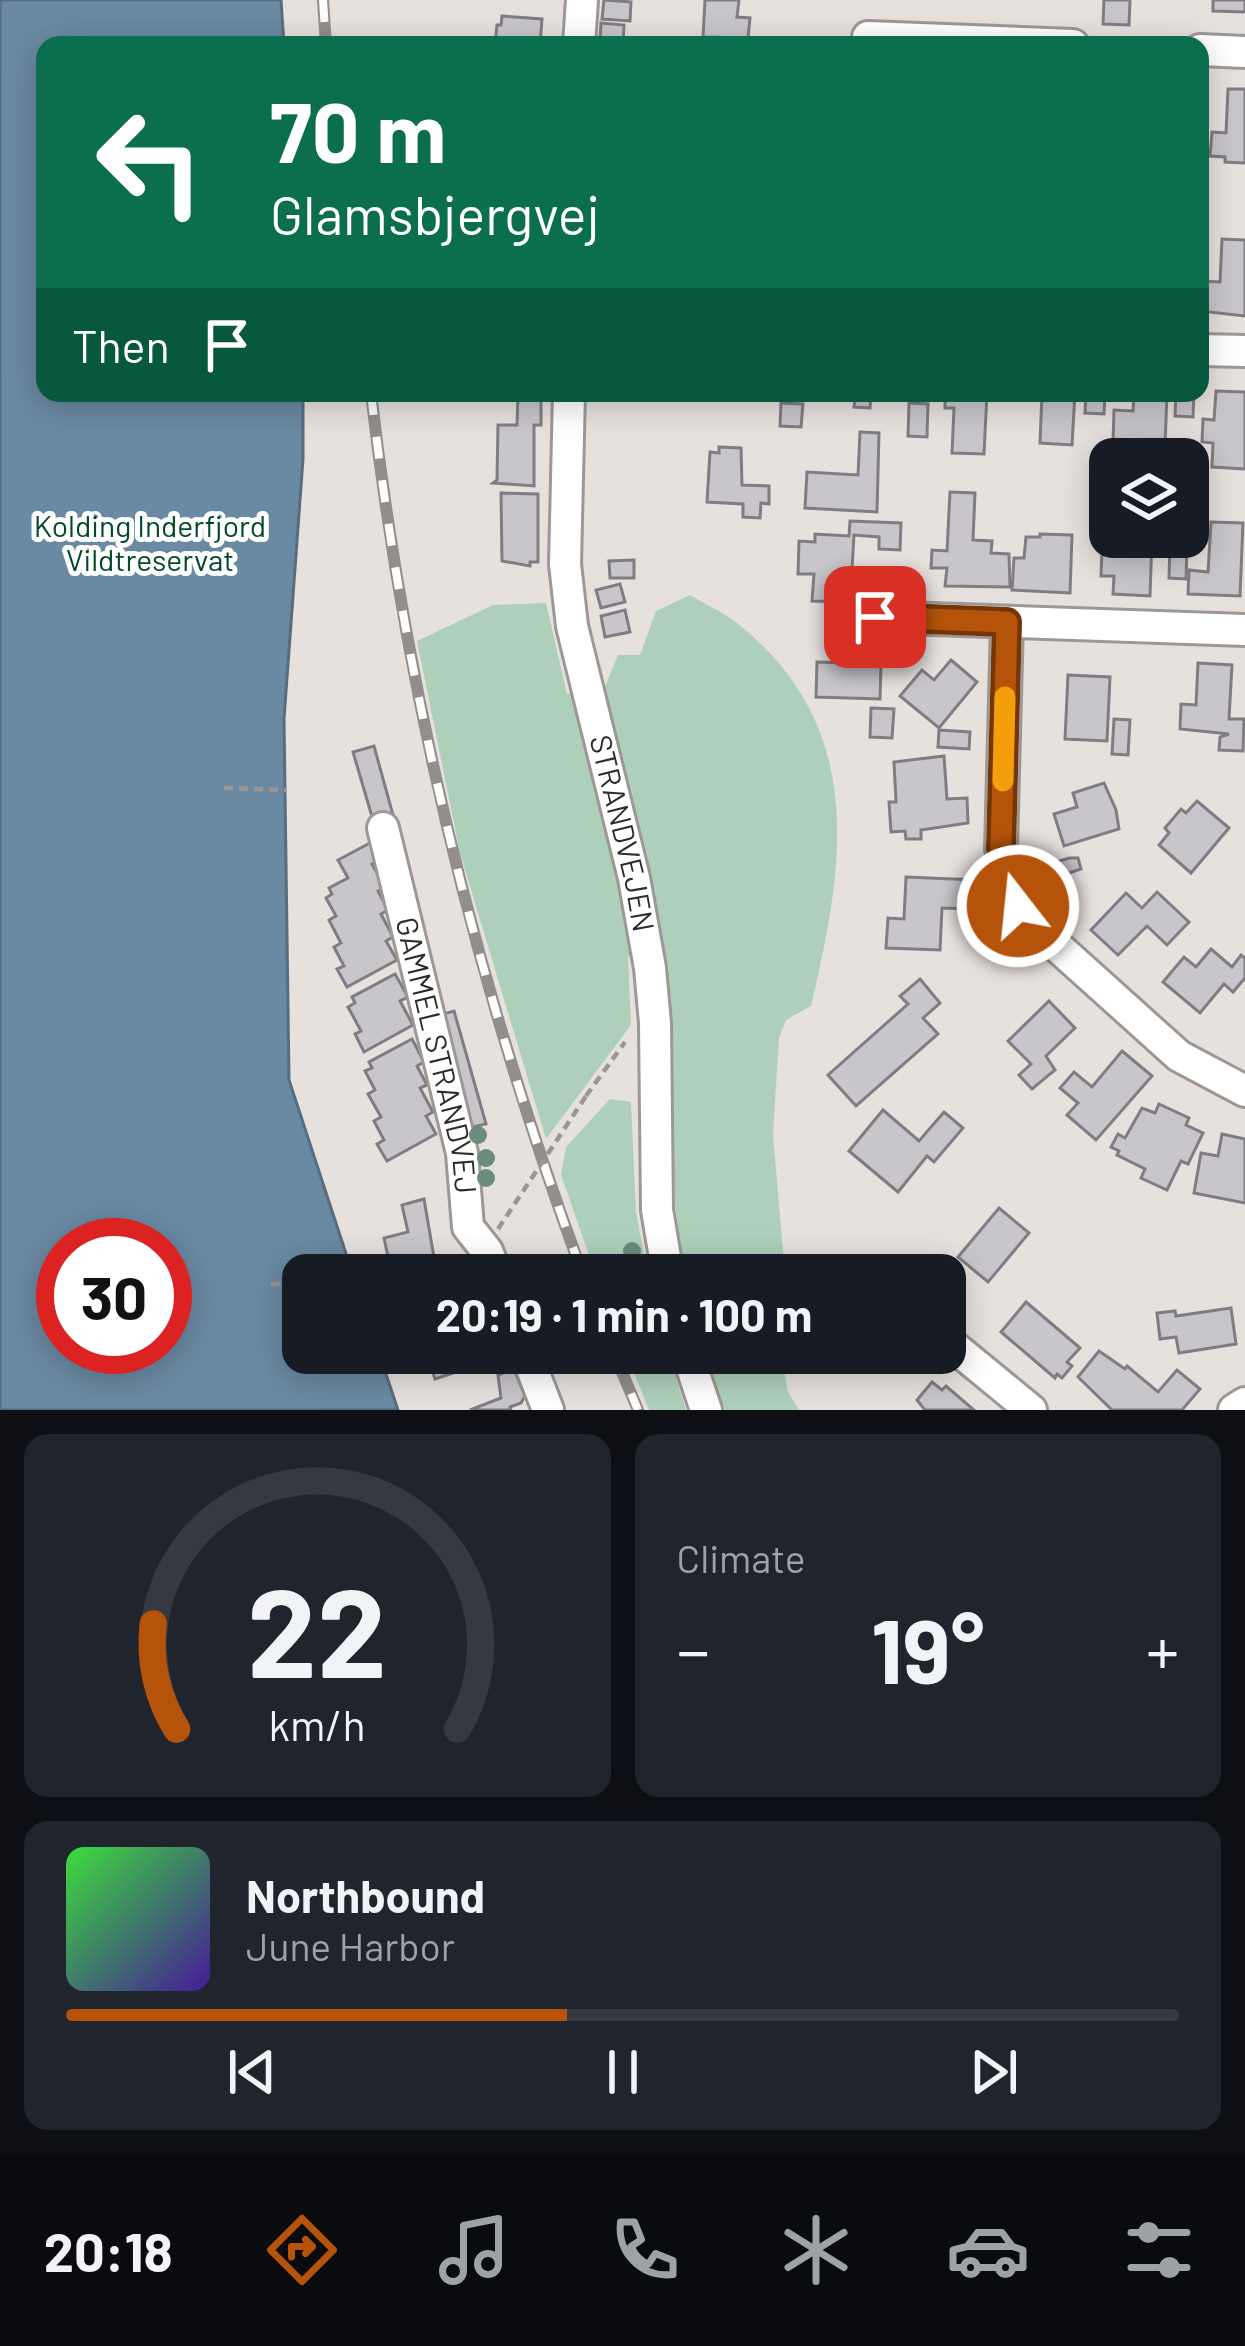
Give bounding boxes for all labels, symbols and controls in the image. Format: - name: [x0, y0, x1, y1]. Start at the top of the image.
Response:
- text: 70 m: [270, 79, 446, 180]
- icon: left: [72, 84, 228, 240]
- text: Glamsbjergvej: [270, 181, 600, 246]
- icon: arrive: [194, 312, 260, 378]
- text: Then: [72, 318, 170, 372]
- map controls: [1089, 438, 1209, 558]
- button: layers: [1089, 438, 1209, 558]
- park label: Kolding Inderfjord Vildtreservat: [34, 507, 266, 577]
- pin: [824, 566, 926, 668]
- icon: arrive: [842, 584, 908, 650]
- street label: STRANDVEJEN: [584, 731, 663, 934]
- position arrow: [955, 843, 1081, 969]
- street label: GAMMEL STRANDVEJ: [389, 913, 485, 1195]
- speed limit sign: 30: [36, 1218, 192, 1374]
- text: 20:19 · 1 min · 100 m: [436, 1287, 812, 1341]
- text: Climate: [677, 1534, 806, 1581]
- text: 22: [247, 1553, 387, 1703]
- text: 19°: [871, 1594, 985, 1702]
- text: −: [677, 1609, 710, 1688]
- text: +: [1146, 1609, 1179, 1688]
- text: km/h: [269, 1697, 366, 1749]
- text: Northbound: [246, 1868, 485, 1922]
- text: June Harbor: [246, 1922, 455, 1969]
- icon: previous: [219, 2039, 285, 2105]
- icon: pause: [590, 2039, 656, 2105]
- icon: next: [961, 2039, 1027, 2105]
- icon: directions: [260, 2208, 344, 2292]
- icon: music: [432, 2208, 516, 2292]
- icon: phone: [603, 2208, 687, 2292]
- icon: climate: [774, 2208, 858, 2292]
- icon: car: [946, 2208, 1030, 2292]
- icon: filters: [1117, 2208, 1201, 2292]
- text: 20:18: [44, 2218, 173, 2283]

